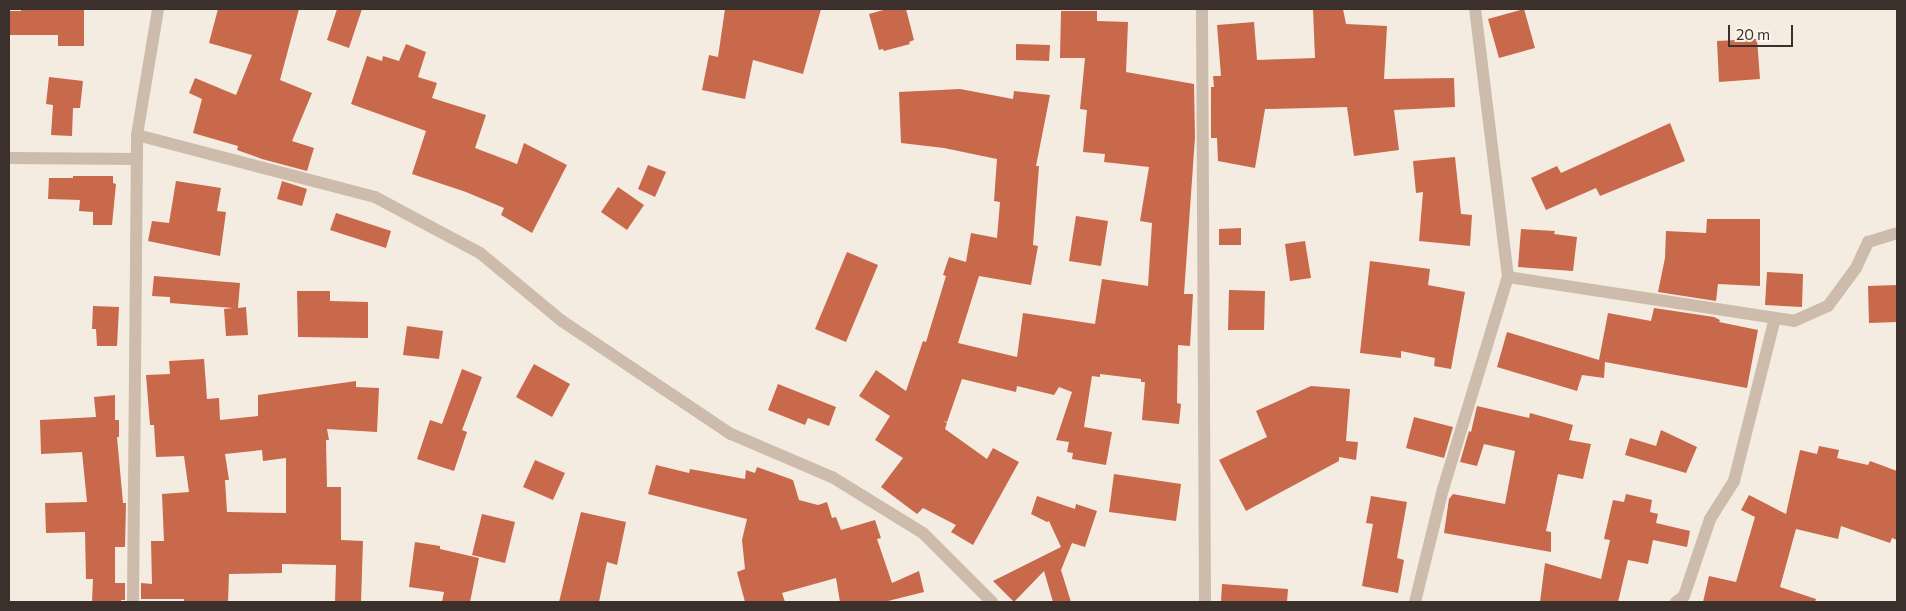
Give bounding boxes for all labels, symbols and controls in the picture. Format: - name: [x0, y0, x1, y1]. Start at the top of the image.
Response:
- scale bar: [1731, 15, 1796, 47]
- text: 20 m: [1736, 25, 1770, 43]

